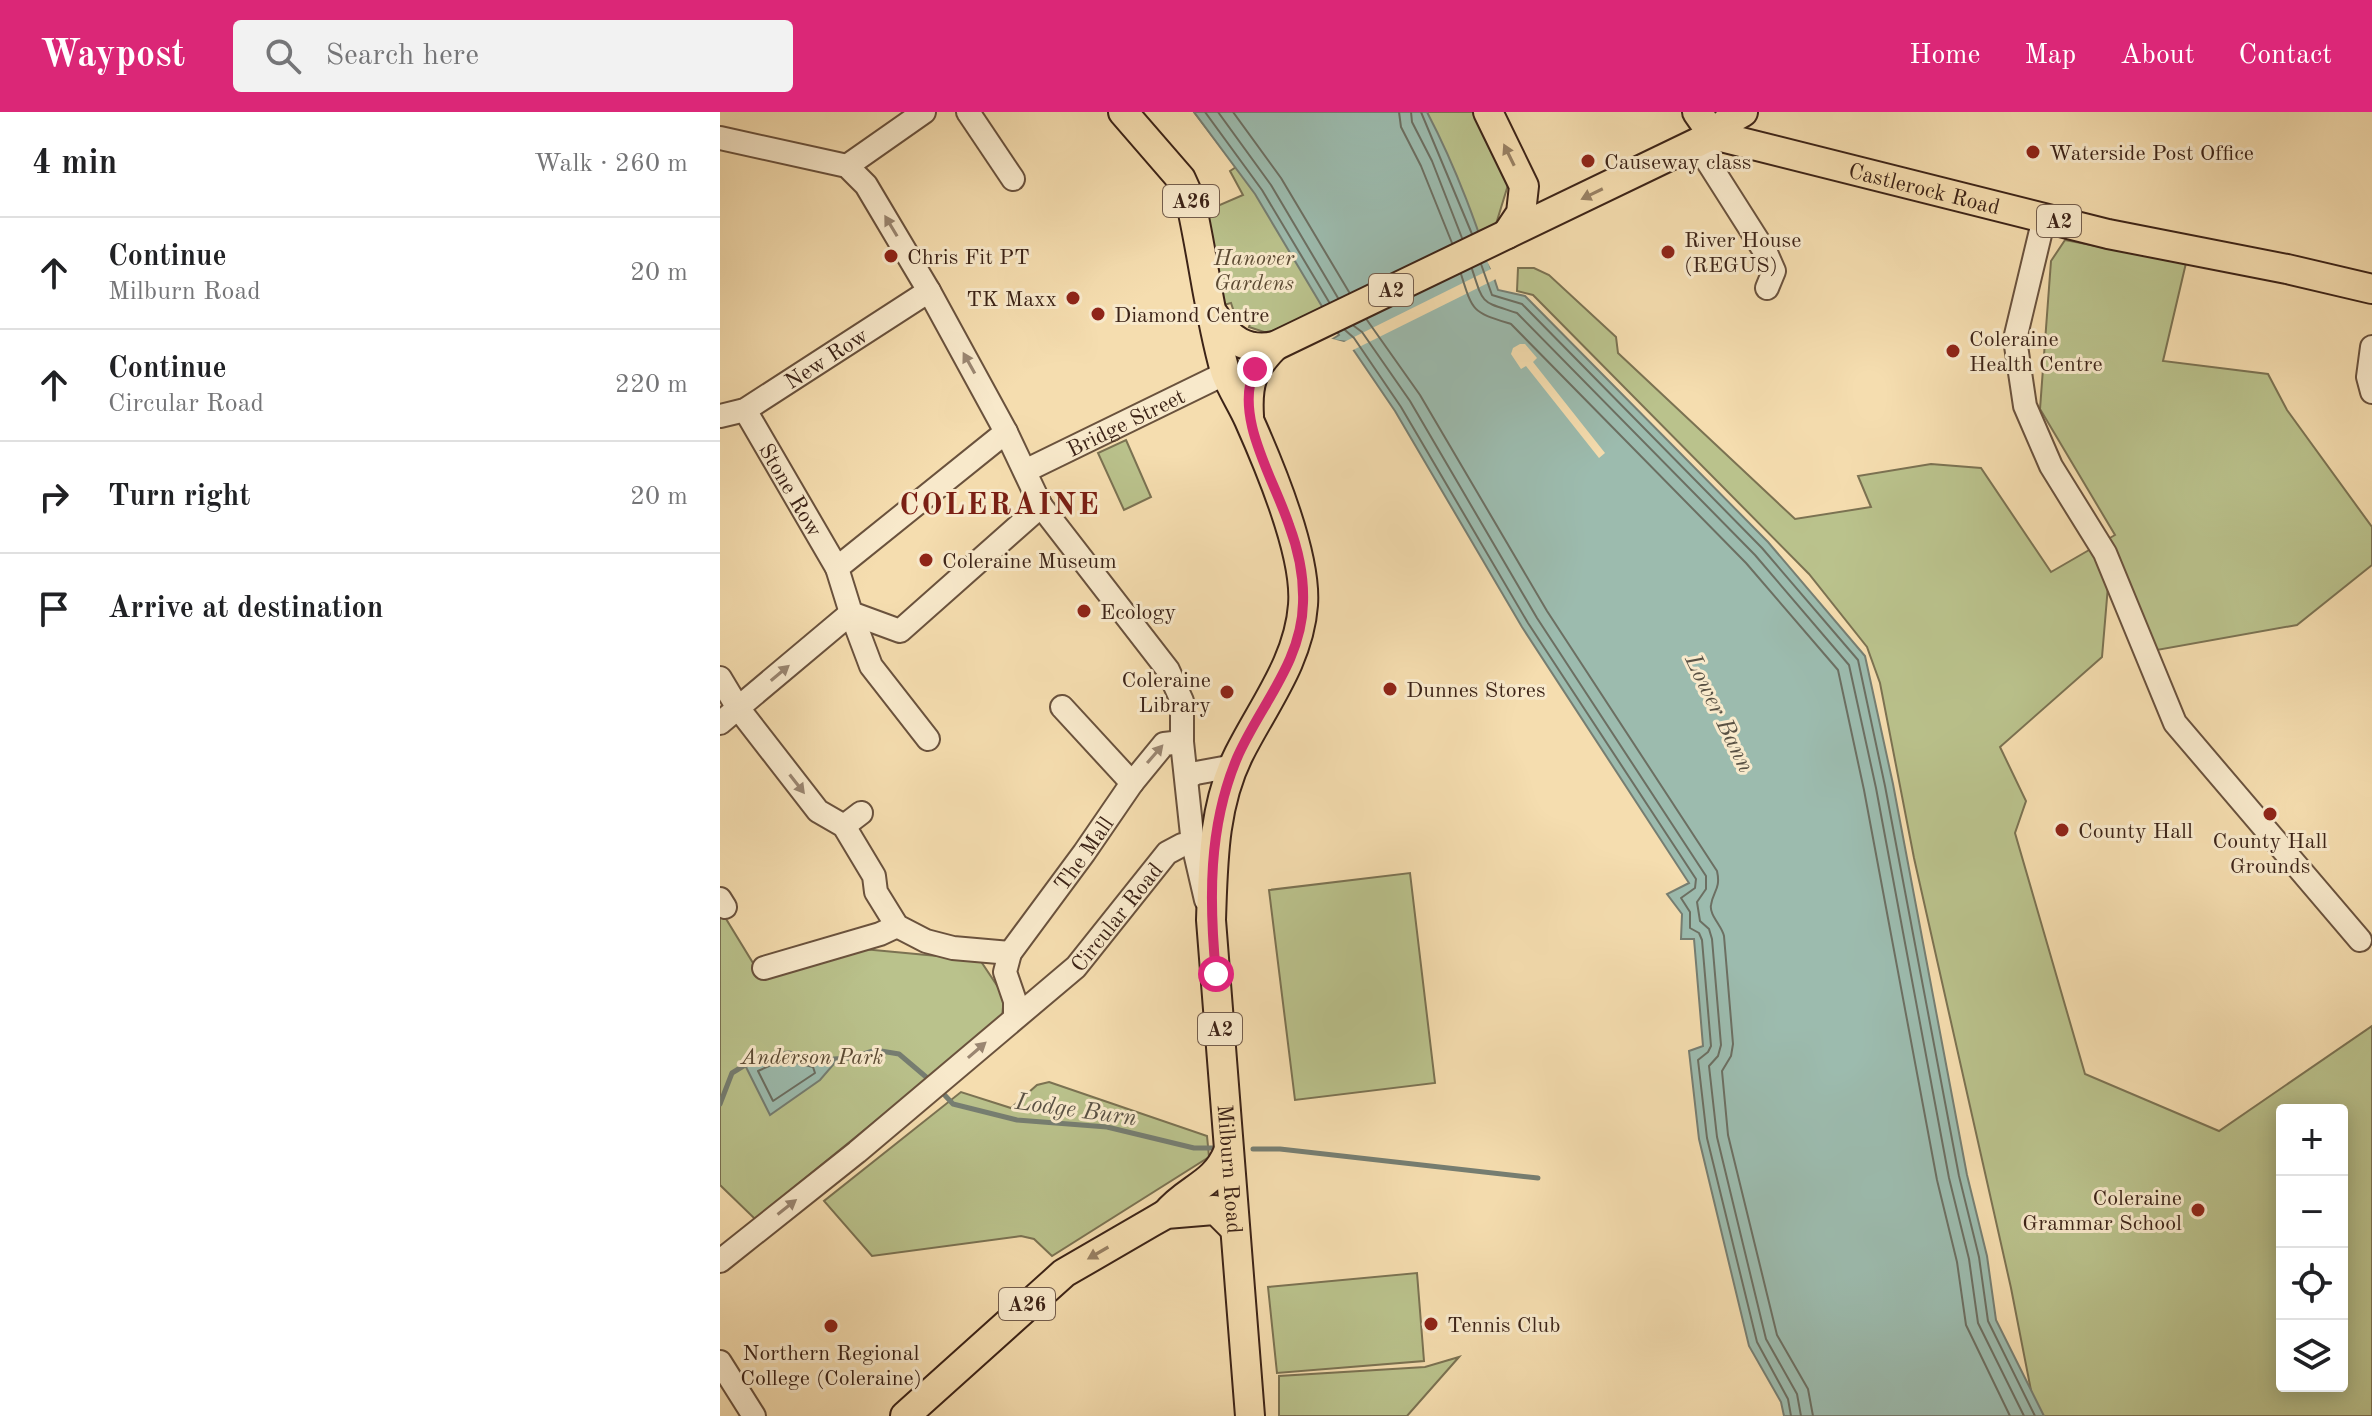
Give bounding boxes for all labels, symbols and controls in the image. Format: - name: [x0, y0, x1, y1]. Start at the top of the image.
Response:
- search box: [233, 20, 793, 92]
- icon: search: [261, 34, 305, 78]
- text: Waypost: [40, 37, 185, 75]
- text: Search here: [325, 41, 479, 71]
- text: Home: [1909, 42, 1980, 70]
- text: Map: [2024, 42, 2076, 70]
- text: About: [2120, 42, 2195, 70]
- text: Contact: [2239, 42, 2332, 70]
- one-way arrow: [1502, 143, 1516, 167]
- marker: Waterside Post Office: [2024, 143, 2042, 161]
- place label: Waterside Post Office: [2049, 143, 2254, 165]
- text: 4 min: [32, 147, 117, 181]
- text: Walk · 260 m: [534, 151, 688, 177]
- marker: Causeway class: [1579, 152, 1597, 170]
- place label: Causeway class: [1604, 152, 1751, 174]
- street label: Castlerock Road: [1846, 160, 2002, 219]
- road number: A26: [1163, 185, 1219, 217]
- one-way arrow: [1581, 188, 1604, 201]
- road number: A2: [2037, 205, 2081, 237]
- one-way arrow: [884, 215, 898, 237]
- place label: River House (REGUS): [1684, 230, 1801, 277]
- text: Continue: [108, 242, 227, 272]
- marker: River House (REGUS): [1659, 243, 1677, 261]
- marker: Chris Fit PT: [882, 247, 900, 265]
- place label: Chris Fit PT: [907, 247, 1030, 269]
- park label: Hanover Gardens: [1213, 248, 1295, 295]
- icon: ahead: [32, 251, 76, 295]
- text: 20 m: [630, 260, 688, 286]
- road number: A2: [1369, 274, 1413, 306]
- text: Milburn Road: [108, 279, 261, 305]
- place label: TK Maxx: [966, 289, 1057, 311]
- marker: TK Maxx: [1064, 289, 1082, 307]
- marker: Diamond Centre: [1089, 305, 1107, 323]
- place label: Diamond Centre: [1114, 305, 1269, 327]
- street label: New Row: [782, 325, 872, 394]
- place label: Coleraine Health Centre: [1969, 329, 2103, 376]
- marker: Coleraine Health Centre: [1944, 342, 1962, 360]
- route end: [1237, 351, 1273, 387]
- one-way arrow: [962, 352, 976, 375]
- text: Continue: [108, 354, 227, 384]
- icon: ahead: [32, 363, 76, 407]
- text: 220 m: [615, 372, 688, 398]
- street label: Bridge Street: [1064, 386, 1189, 462]
- text: Circular Road: [108, 391, 264, 417]
- street label: Stone Row: [754, 440, 825, 541]
- icon: right: [32, 475, 76, 519]
- text: Turn right: [108, 482, 250, 512]
- text: 20 m: [630, 484, 688, 510]
- district label: COLERAINE: [899, 491, 1101, 521]
- marker: Coleraine Museum: [917, 551, 935, 569]
- place label: Coleraine Museum: [942, 551, 1117, 573]
- icon: arrive: [32, 587, 76, 631]
- text: Arrive at destination: [108, 594, 383, 624]
- marker: Ecology: [1075, 602, 1093, 620]
- place label: Ecology: [1100, 602, 1176, 624]
- water label: Lower Bann: [1679, 650, 1757, 777]
- one-way arrow: [770, 665, 790, 682]
- place label: Coleraine Library: [1121, 670, 1211, 717]
- marker: Dunnes Stores: [1381, 680, 1399, 698]
- place label: Dunnes Stores: [1406, 680, 1545, 702]
- marker: Coleraine Library: [1218, 683, 1236, 701]
- one-way arrow: [1146, 745, 1163, 765]
- one-way arrow: [789, 774, 805, 794]
- marker: County Hall Grounds: [2261, 805, 2279, 823]
- street label: The Mall: [1051, 813, 1118, 896]
- marker: County Hall: [2053, 821, 2071, 839]
- place label: County Hall: [2078, 821, 2193, 843]
- place label: County Hall Grounds: [2213, 831, 2327, 878]
- street label: Circular Road: [1068, 860, 1167, 977]
- route start: [1198, 956, 1234, 992]
- road number: A2: [1198, 1013, 1242, 1045]
- one-way arrow: [966, 1042, 986, 1059]
- park label: Anderson Park: [740, 1047, 883, 1069]
- water label: Lodge Burn: [1012, 1090, 1138, 1131]
- street label: Milburn Road: [1213, 1104, 1245, 1235]
- map controls: [2276, 1104, 2348, 1392]
- button: +: [2276, 1104, 2348, 1176]
- button: −: [2276, 1176, 2348, 1248]
- place label: Coleraine Grammar School: [2022, 1188, 2182, 1235]
- one-way arrow: [777, 1199, 798, 1216]
- marker: Coleraine Grammar School: [2189, 1201, 2207, 1219]
- one-way arrow: [1087, 1246, 1109, 1260]
- button: locate: [2276, 1248, 2348, 1320]
- road number: A26: [999, 1288, 1055, 1320]
- marker: Tennis Club: [1422, 1315, 1440, 1333]
- place label: Tennis Club: [1447, 1315, 1560, 1337]
- marker: Northern Regional College (Coleraine): [822, 1317, 840, 1335]
- button: layers: [2276, 1320, 2348, 1392]
- place label: Northern Regional College (Coleraine): [740, 1343, 922, 1390]

